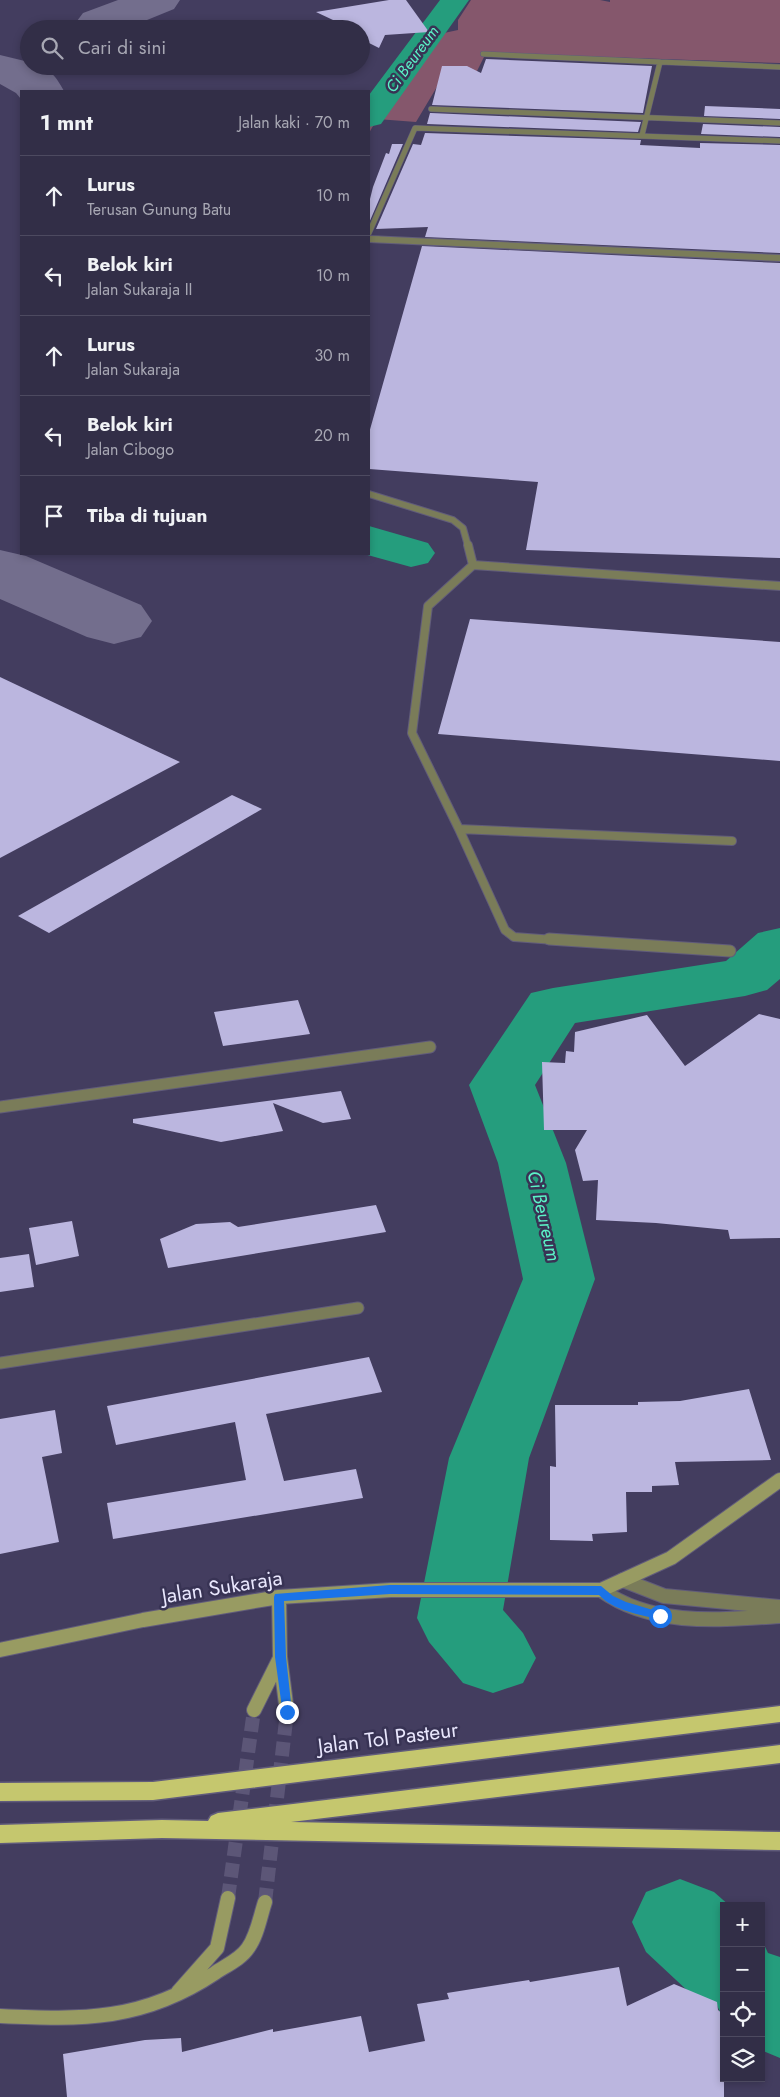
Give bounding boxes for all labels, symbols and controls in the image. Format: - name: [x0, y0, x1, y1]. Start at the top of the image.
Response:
- search box: [20, 20, 370, 75]
- water label: Ci Beureum: [380, 21, 444, 97]
- icon: search: [38, 34, 66, 62]
- text: Cari di sini: [78, 34, 166, 61]
- text: 1 mnt: [40, 108, 93, 138]
- text: Jalan kaki · 70 m: [238, 111, 350, 134]
- text: Lurus: [87, 171, 135, 198]
- icon: ahead: [40, 182, 68, 210]
- text: 10 m: [316, 184, 350, 207]
- text: Terusan Gunung Batu: [87, 198, 231, 221]
- text: Belok kiri: [87, 251, 173, 278]
- icon: left: [40, 262, 68, 290]
- text: 10 m: [316, 264, 350, 287]
- text: Jalan Sukaraja II: [87, 278, 193, 301]
- text: Lurus: [87, 331, 135, 358]
- icon: ahead: [40, 342, 68, 370]
- text: 30 m: [314, 344, 350, 367]
- text: Jalan Sukaraja: [87, 358, 180, 381]
- text: Belok kiri: [87, 411, 173, 438]
- icon: left: [40, 422, 68, 450]
- text: 20 m: [314, 424, 350, 447]
- text: Jalan Cibogo: [87, 438, 174, 461]
- icon: arrive: [40, 502, 68, 530]
- text: Tiba di tujuan: [87, 502, 207, 529]
- water label: Ci Beureum: [520, 1168, 568, 1264]
- street label: Jalan Sukaraja: [156, 1563, 285, 1612]
- route start: [649, 1605, 672, 1628]
- route end: [276, 1701, 299, 1724]
- street label: Jalan Tol Pasteur: [313, 1714, 461, 1762]
- map controls: [720, 1902, 765, 2082]
- button: +: [720, 1902, 765, 1947]
- button: −: [720, 1947, 765, 1992]
- button: locate: [720, 1992, 765, 2037]
- button: layers: [720, 2037, 765, 2082]

